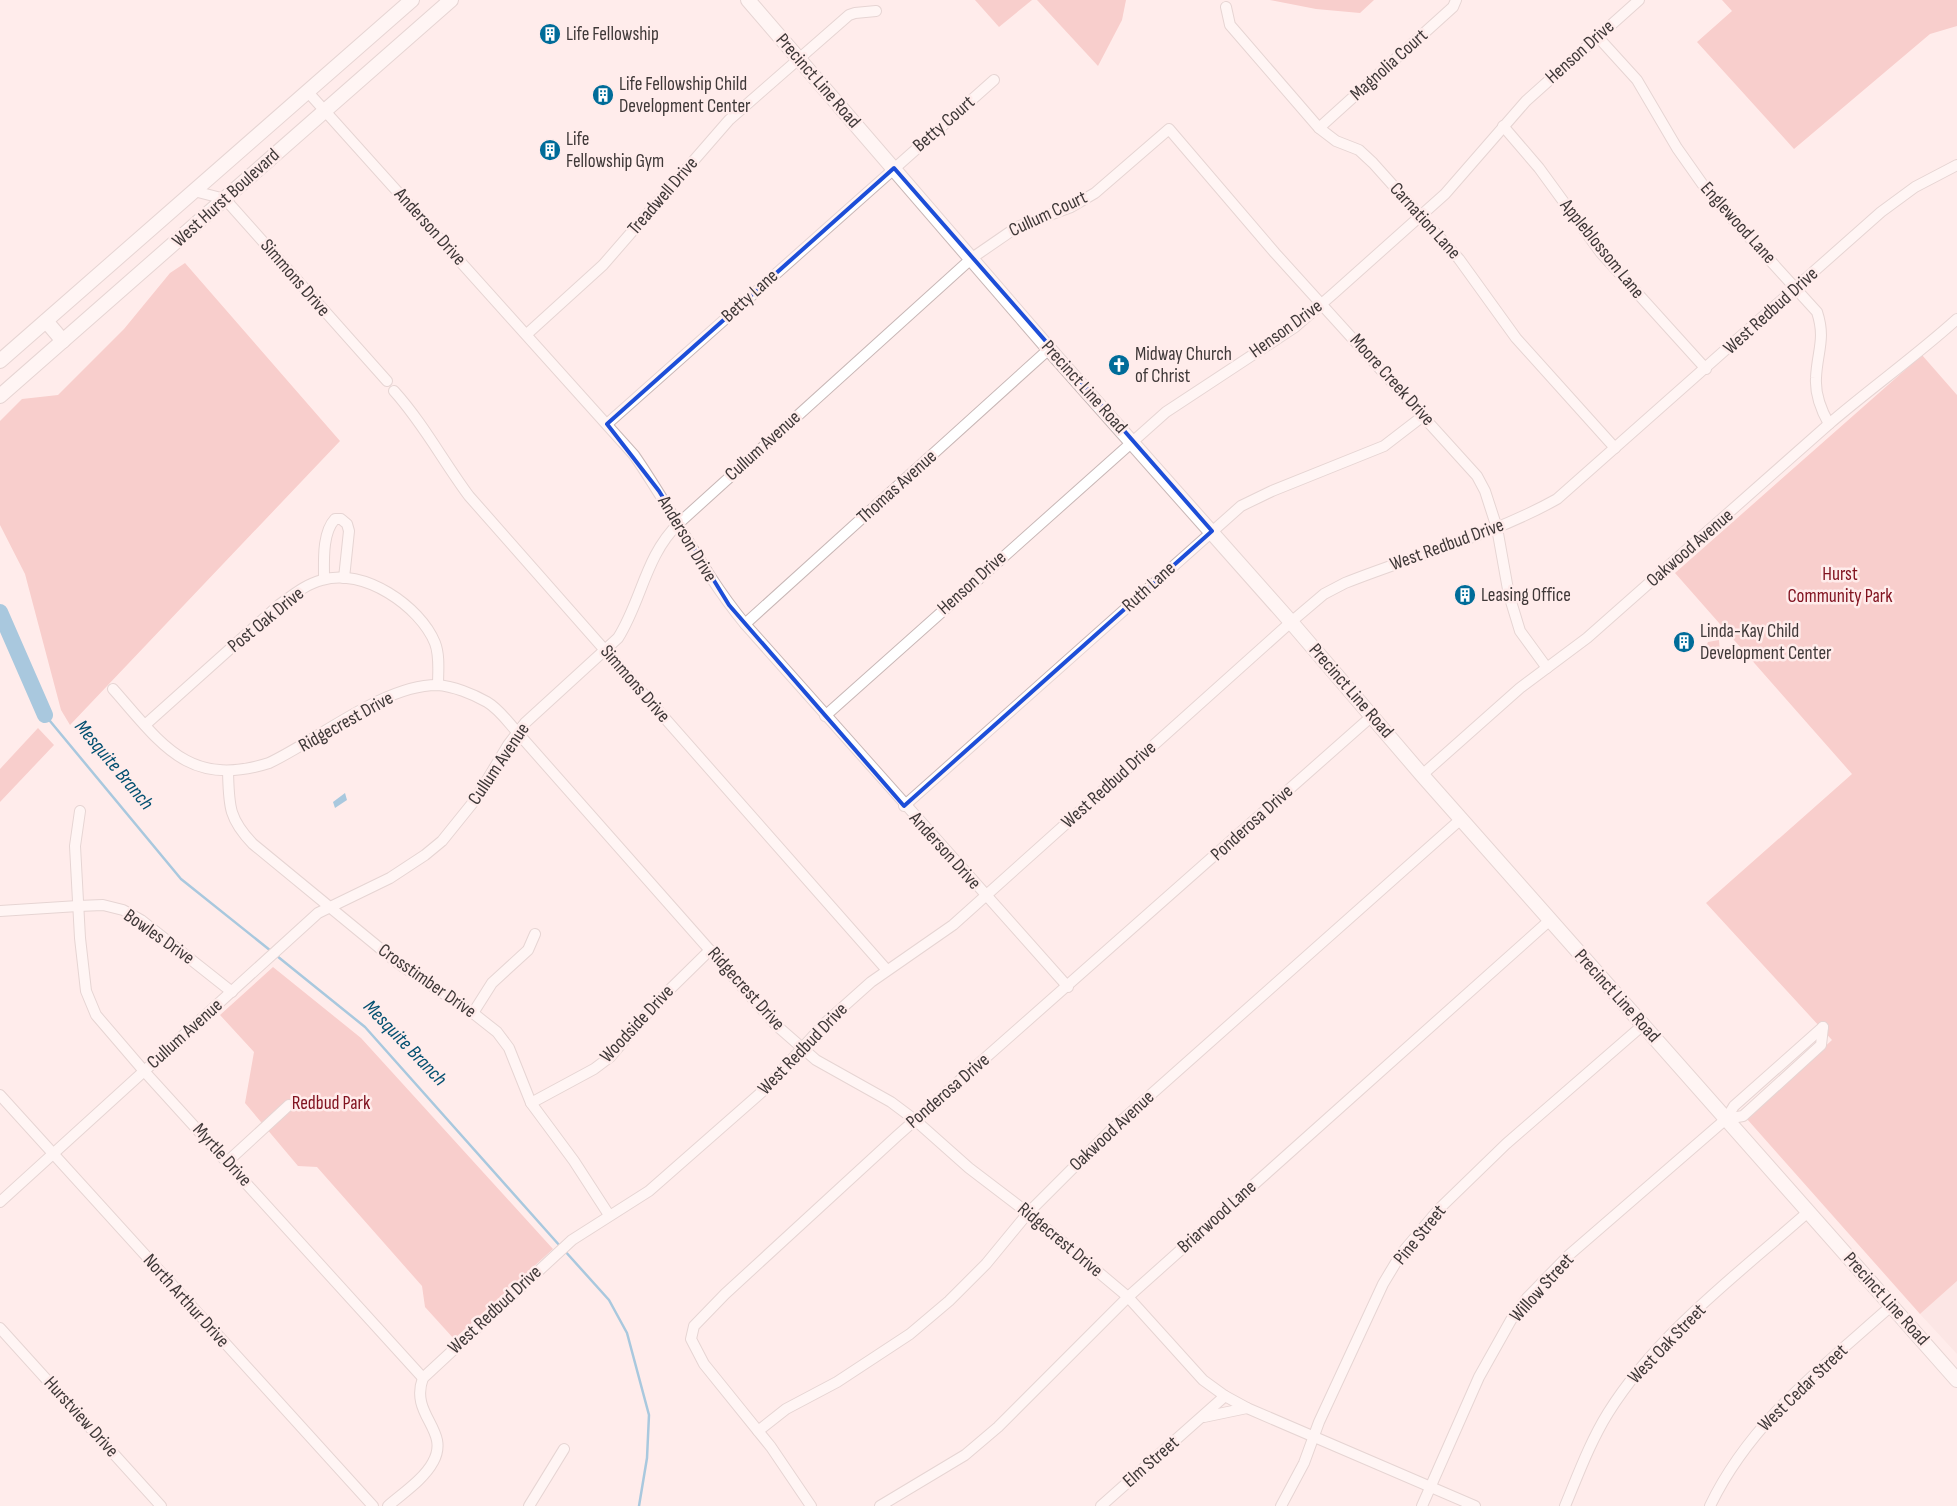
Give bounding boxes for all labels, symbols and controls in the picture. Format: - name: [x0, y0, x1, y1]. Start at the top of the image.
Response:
- street label: Henson Drive: [1541, 15, 1619, 89]
- building icon: Life Fellowship: [538, 22, 562, 46]
- place label: Life Fellowship: [566, 23, 659, 46]
- street label: Magnolia Court: [1346, 24, 1433, 106]
- street label: Precinct Line Road: [771, 29, 865, 133]
- place label: Life Fellowship Child Development Center: [619, 73, 751, 118]
- building icon: Life Fellowship Child Development Center: [591, 83, 615, 107]
- street label: Betty Court: [908, 91, 980, 157]
- place label: Life Fellowship Gym: [566, 128, 664, 173]
- building icon: Life Fellowship Gym: [538, 138, 562, 162]
- street label: West Hurst Boulevard: [168, 144, 284, 252]
- street label: Treadwell Drive: [623, 152, 703, 240]
- street label: Englewood Lane: [1695, 177, 1781, 269]
- street label: Carnation Lane: [1384, 178, 1466, 264]
- street label: Anderson Drive: [389, 183, 471, 271]
- street label: Cullum Court: [1005, 186, 1091, 242]
- street label: Appleblossom Lane: [1554, 194, 1649, 303]
- street label: Simmons Drive: [255, 235, 335, 321]
- street label: West Redbud Drive: [1719, 263, 1823, 359]
- street label: Betty Lane: [717, 265, 783, 327]
- street label: Henson Drive: [1245, 295, 1327, 363]
- street label: Moore Creek Drive: [1345, 329, 1439, 431]
- street label: Precinct Line Road: [1036, 336, 1132, 438]
- place label: Midway Church of Christ: [1135, 343, 1232, 388]
- church icon: Midway Church of Christ: [1107, 353, 1131, 377]
- street label: Cullum Avenue: [720, 406, 806, 486]
- street label: Thomas Avenue: [852, 445, 942, 529]
- street label: Anderson Drive: [652, 491, 722, 586]
- street label: Oakwood Avenue: [1642, 504, 1738, 592]
- street label: West Redbud Drive: [1387, 514, 1507, 576]
- street label: Henson Drive: [933, 546, 1011, 620]
- street label: Ruth Lane: [1118, 557, 1180, 617]
- park label: Hurst Community Park: [1788, 563, 1893, 608]
- street label: Post Oak Drive: [223, 582, 309, 658]
- building icon: Leasing Office: [1453, 583, 1477, 607]
- place label: Leasing Office: [1481, 584, 1571, 607]
- place label: Linda-Kay Child Development Center: [1700, 620, 1832, 665]
- building icon: Linda-Kay Child Development Center: [1672, 630, 1696, 654]
- street label: Precinct Line Road: [1304, 639, 1398, 743]
- street label: Simmons Drive: [595, 641, 675, 727]
- street label: Ridgecrest Drive: [295, 687, 397, 757]
- water label: Mesquite Branch: [69, 715, 159, 815]
- street label: Cullum Avenue: [463, 719, 535, 809]
- street label: West Redbud Drive: [1057, 737, 1161, 833]
- street label: Ponderosa Drive: [1206, 780, 1298, 866]
- street label: Anderson Drive: [904, 807, 986, 895]
- street label: Bowles Drive: [119, 904, 199, 970]
- street label: Crosstimber Drive: [374, 939, 480, 1023]
- street label: Ridgecrest Drive: [703, 942, 789, 1036]
- street label: Precinct Line Road: [1569, 945, 1665, 1047]
- street label: Woodside Drive: [595, 980, 679, 1068]
- street label: Cullum Avenue: [142, 994, 228, 1074]
- water label: Mesquite Branch: [358, 995, 452, 1091]
- street label: West Redbud Drive: [753, 998, 853, 1100]
- street label: Ponderosa Drive: [902, 1049, 994, 1133]
- street label: Oakwood Avenue: [1065, 1086, 1159, 1176]
- park label: Redbud Park: [292, 1092, 371, 1115]
- street label: Myrtle Drive: [188, 1119, 256, 1191]
- street label: Briarwood Lane: [1173, 1176, 1261, 1258]
- street label: Ridgecrest Drive: [1013, 1198, 1107, 1282]
- street label: Pine Street: [1389, 1200, 1451, 1270]
- street label: Precinct Line Road: [1838, 1248, 1934, 1350]
- street label: North Arthur Drive: [138, 1249, 234, 1353]
- street label: Willow Street: [1505, 1249, 1579, 1327]
- street label: West Redbud Drive: [443, 1261, 547, 1359]
- street label: West Oak Street: [1623, 1299, 1711, 1389]
- street label: West Cedar Street: [1753, 1339, 1853, 1436]
- street label: Hurstview Drive: [39, 1372, 123, 1462]
- street label: Elm Street: [1118, 1431, 1184, 1493]

